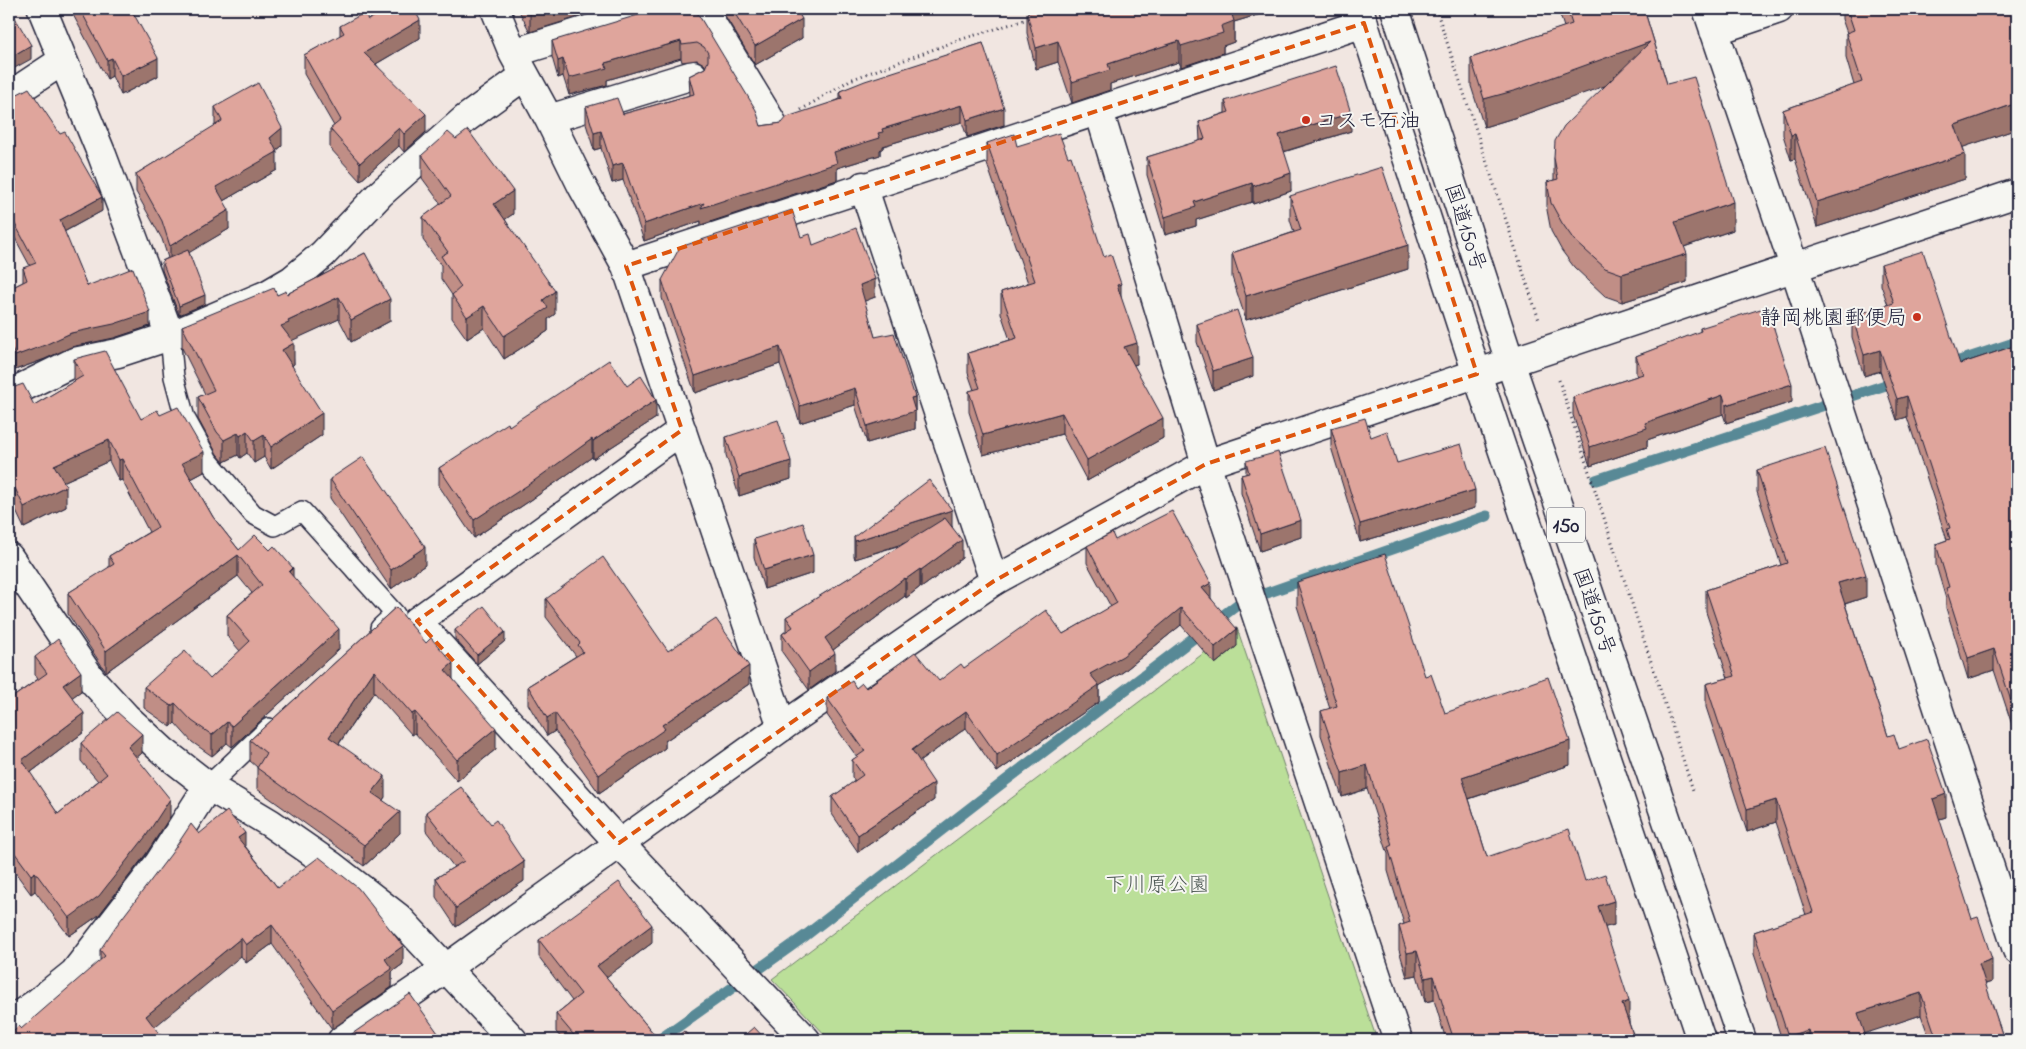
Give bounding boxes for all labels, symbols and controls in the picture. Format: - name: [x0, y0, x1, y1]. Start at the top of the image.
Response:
- place label: コスモ石油: [1316, 107, 1420, 137]
- marker: コスモ石油: [1300, 114, 1312, 126]
- street label: 国道150号: [1436, 180, 1492, 275]
- place label: 静岡桃園郵便局: [1760, 304, 1907, 334]
- marker: 静岡桃園郵便局: [1911, 311, 1923, 323]
- road number: 150: [1547, 508, 1585, 542]
- street label: 国道150号: [1564, 564, 1622, 659]
- park label: 下川原公園: [1105, 871, 1210, 901]

